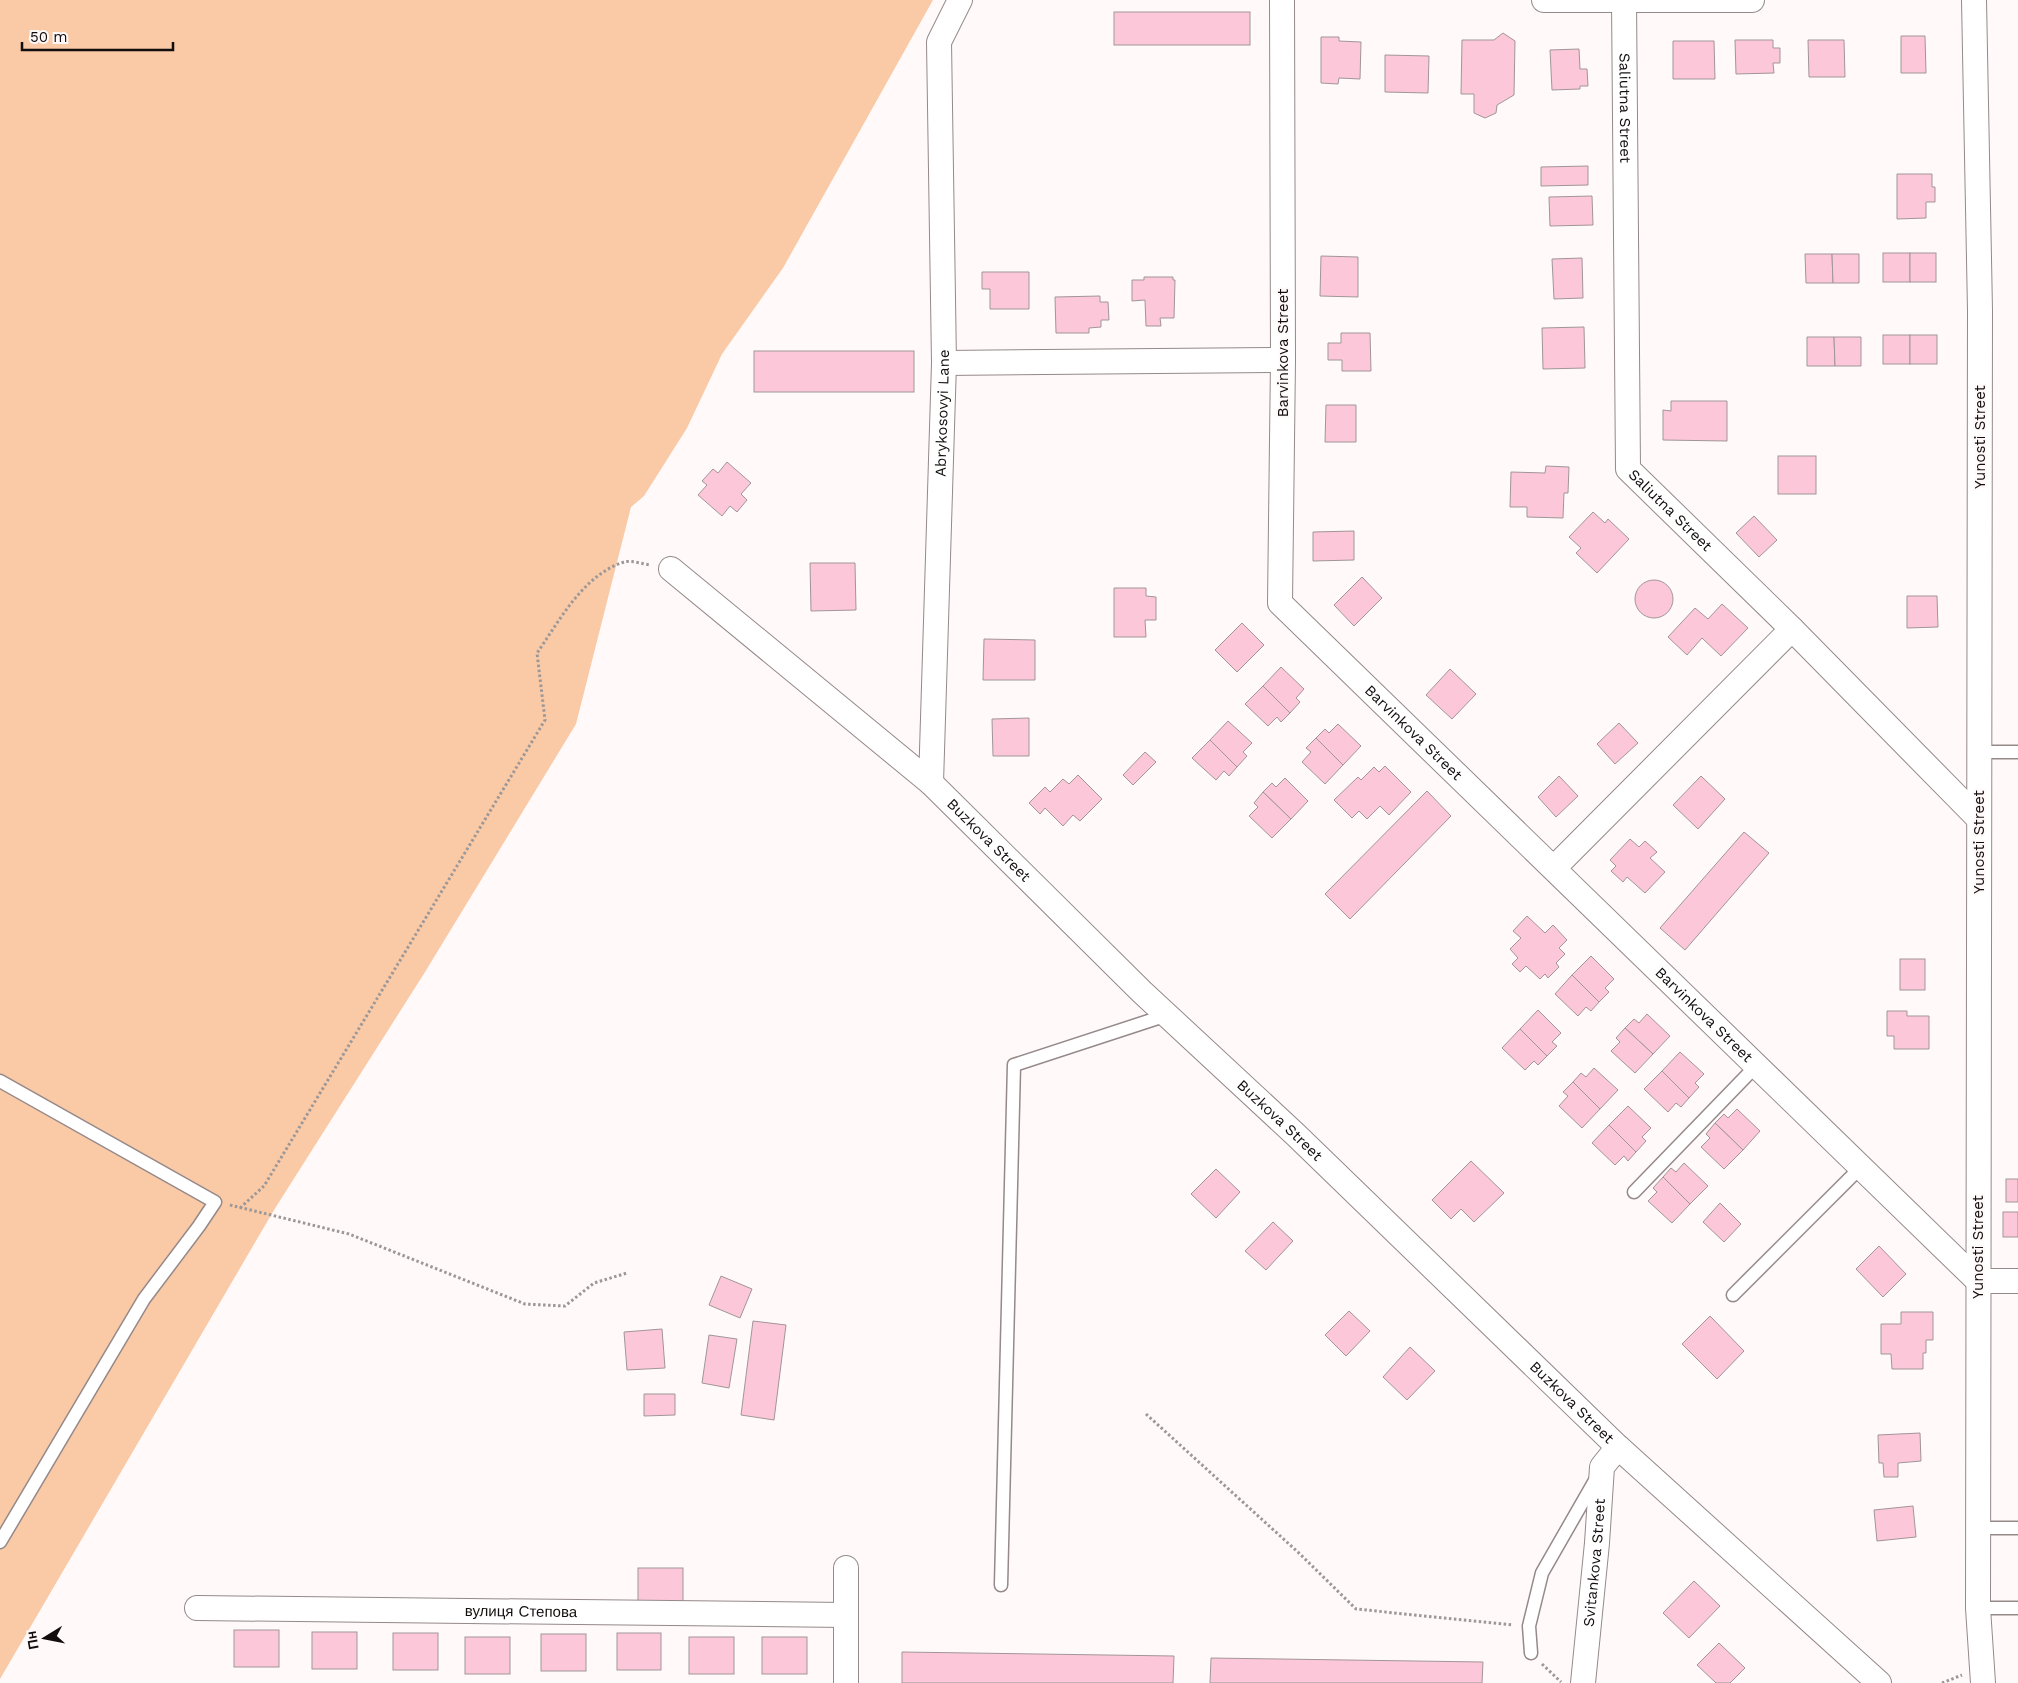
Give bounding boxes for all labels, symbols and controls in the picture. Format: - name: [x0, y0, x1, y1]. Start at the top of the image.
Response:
- scale bar: [22, 20, 174, 52]
- text: 50 m: [30, 28, 67, 46]
- street label: Saliutna Street: [1615, 53, 1634, 164]
- street label: Barvinkova Street: [1274, 288, 1292, 417]
- street label: Abrykosovyi Lane: [931, 349, 953, 477]
- street label: Yunosti Street: [1971, 384, 1989, 489]
- street label: Saliutna Street: [1625, 465, 1716, 555]
- street label: Barvinkova Street: [1361, 681, 1466, 784]
- street label: Yunosti Street: [1970, 789, 1988, 894]
- street label: Buzkova Street: [943, 795, 1035, 886]
- street label: Barvinkova Street: [1651, 963, 1757, 1067]
- street label: Buzkova Street: [1233, 1076, 1327, 1165]
- street label: Yunosti Street: [1969, 1194, 1987, 1299]
- street label: Buzkova Street: [1526, 1357, 1618, 1448]
- street label: Svitankova Street: [1580, 1497, 1609, 1628]
- street label: вулиця Степова: [465, 1602, 578, 1621]
- north arrow: [20, 1613, 70, 1663]
- text: Пн: [23, 1630, 42, 1651]

